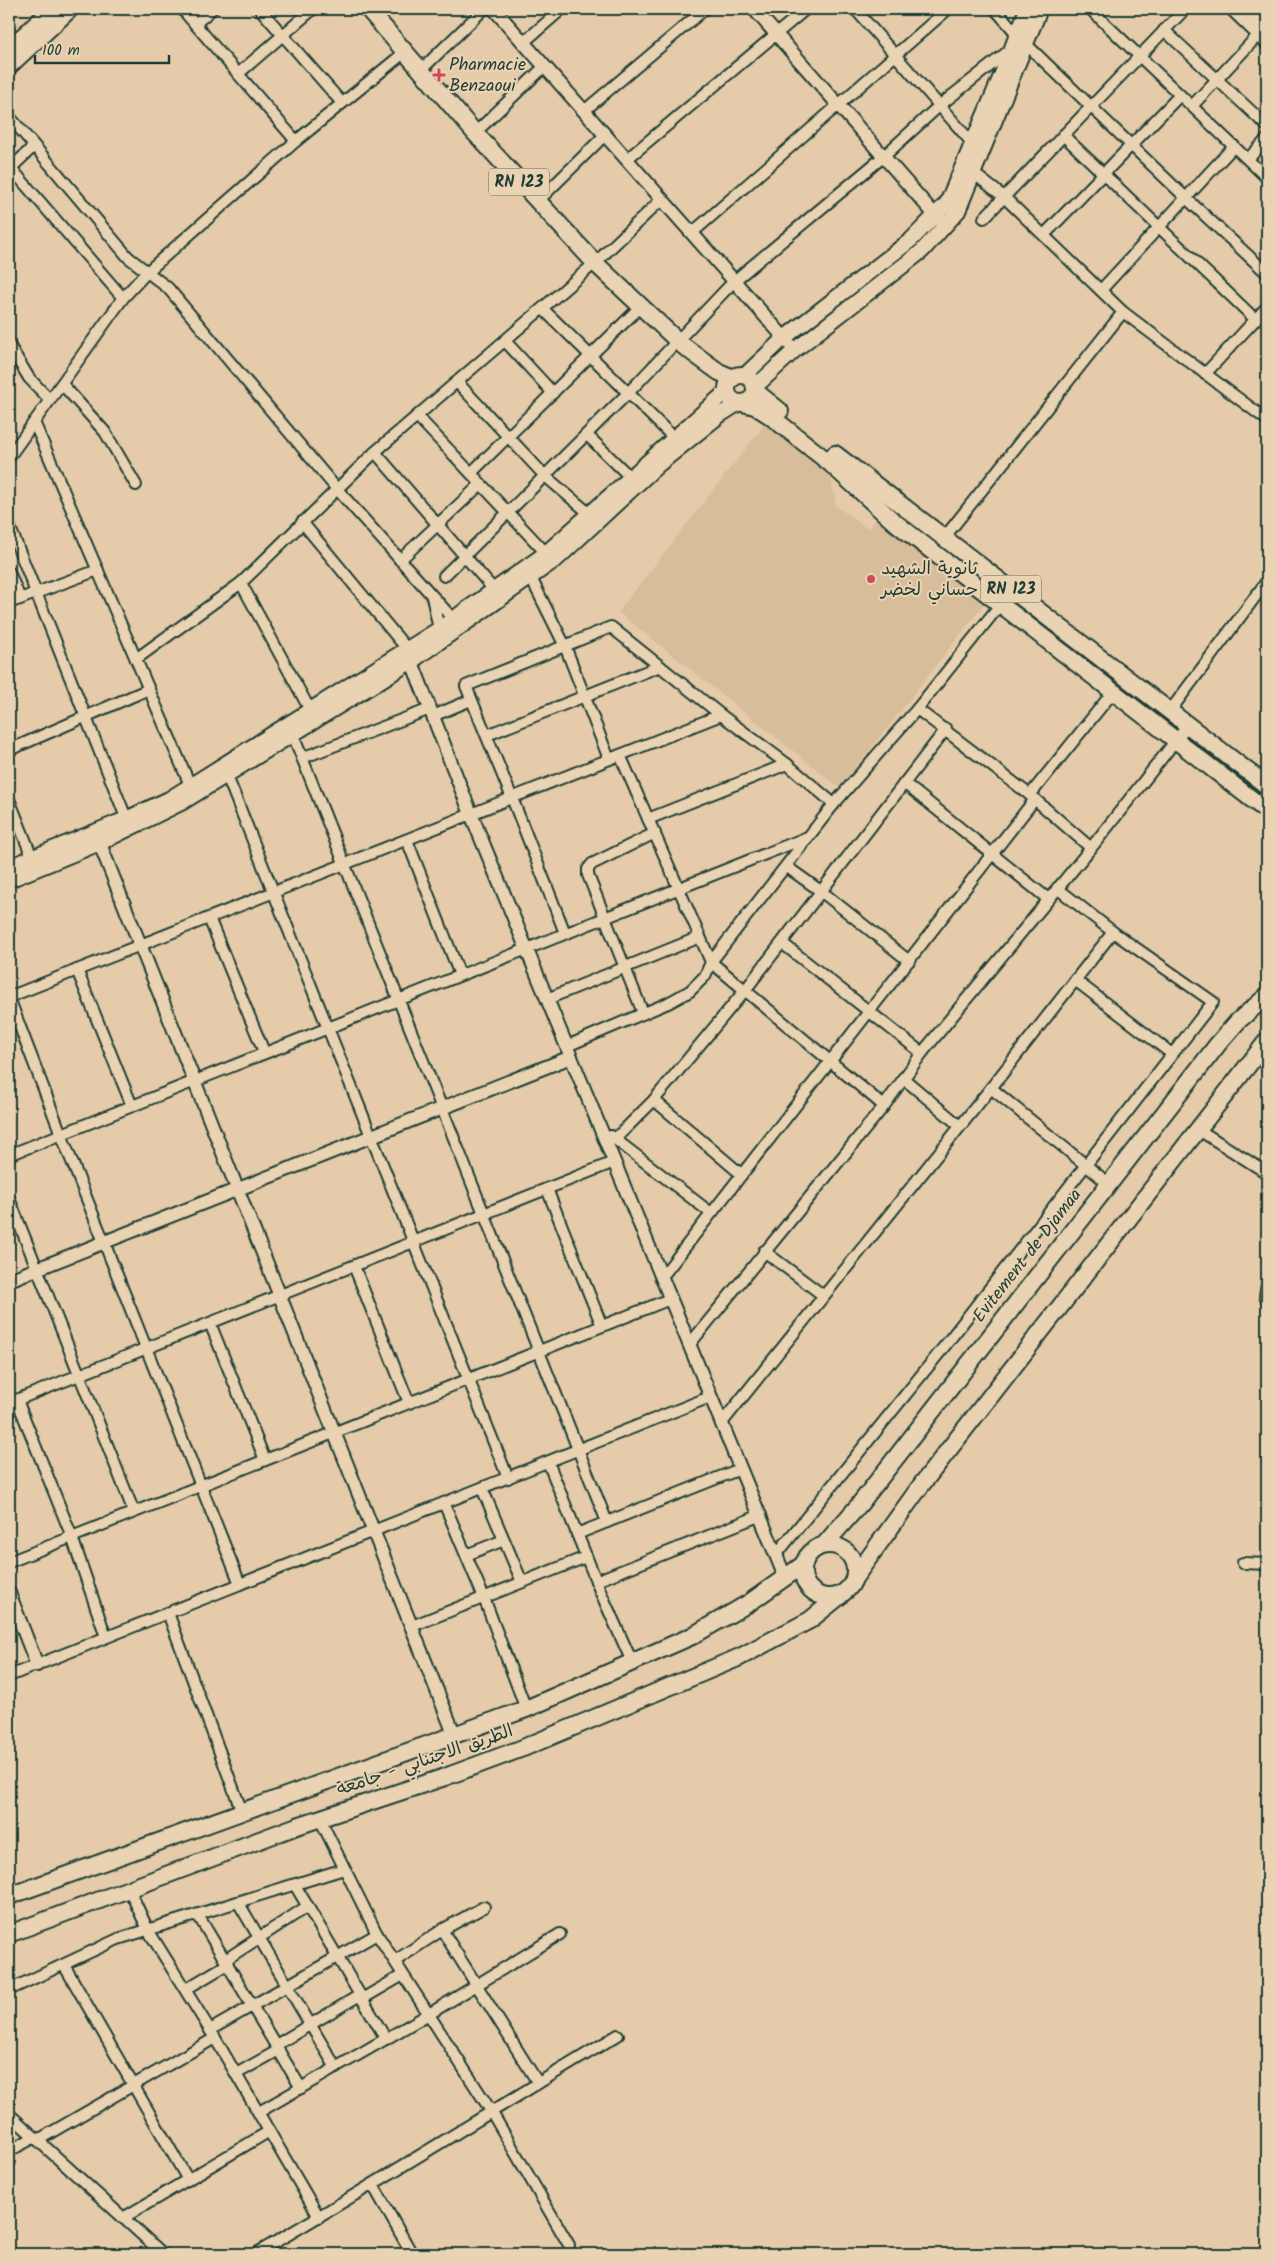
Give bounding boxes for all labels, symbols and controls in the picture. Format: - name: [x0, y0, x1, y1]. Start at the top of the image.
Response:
- scale bar: [35, 32, 169, 64]
- text: 100 m: [42, 39, 80, 63]
- place label: Pharmacie Benzaoui: [449, 51, 526, 101]
- marker: Pharmacie Benzaoui: [433, 69, 445, 81]
- road number: RN 123: [489, 168, 549, 196]
- place label: ثانوية الشهيد حساني لخضر: [879, 555, 978, 605]
- marker: ثانوية الشهيد حساني لخضر: [865, 573, 877, 585]
- road number: RN 123: [981, 576, 1041, 602]
- street label: Evitement de Djamaa: [966, 1183, 1090, 1329]
- street label: الطريق الاجتنابي - جامعة: [333, 1717, 517, 1805]

